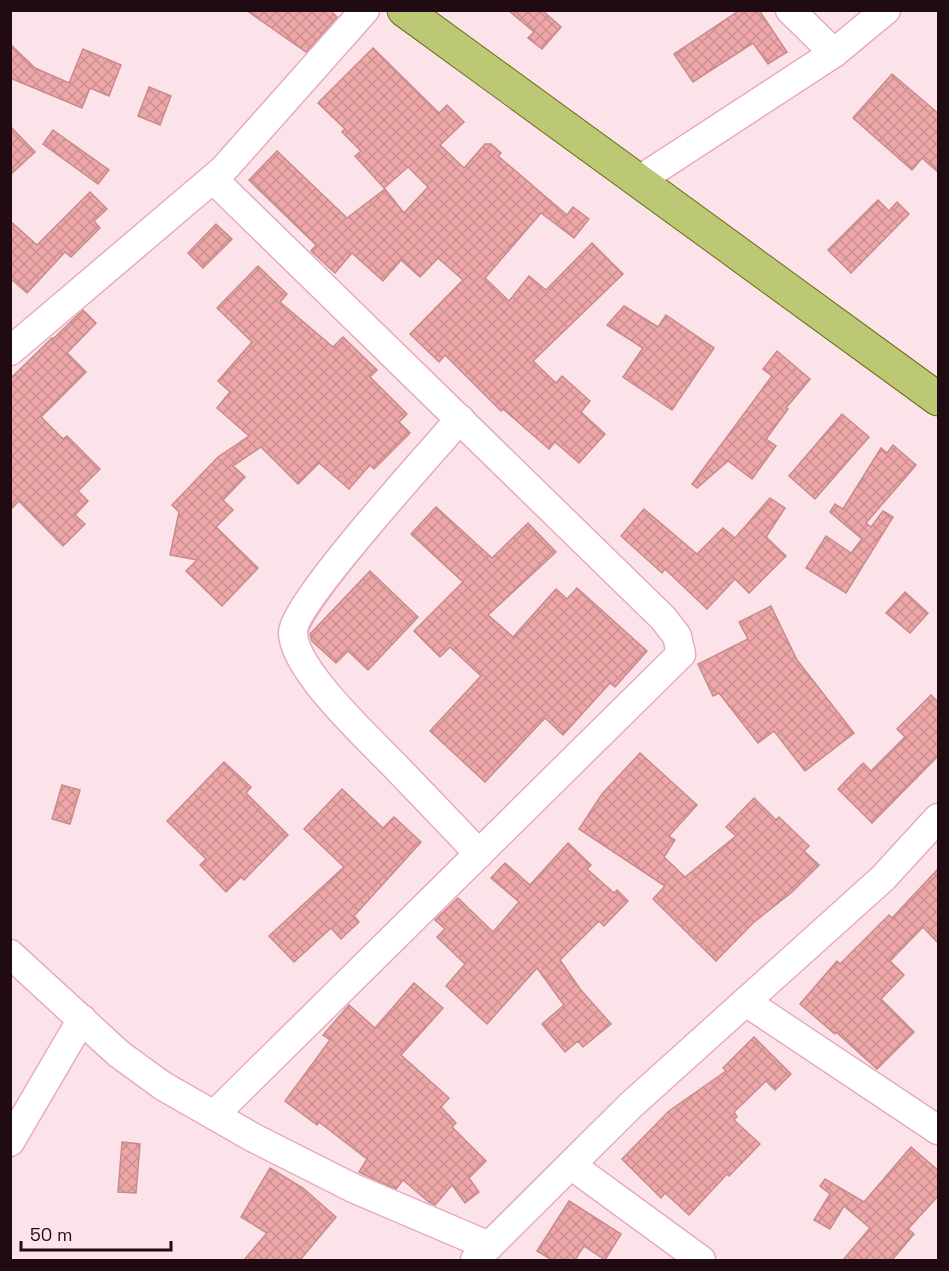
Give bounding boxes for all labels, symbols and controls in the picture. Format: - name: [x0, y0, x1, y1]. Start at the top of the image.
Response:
- scale bar: [21, 1214, 171, 1252]
- text: 50 m: [30, 1223, 72, 1246]

